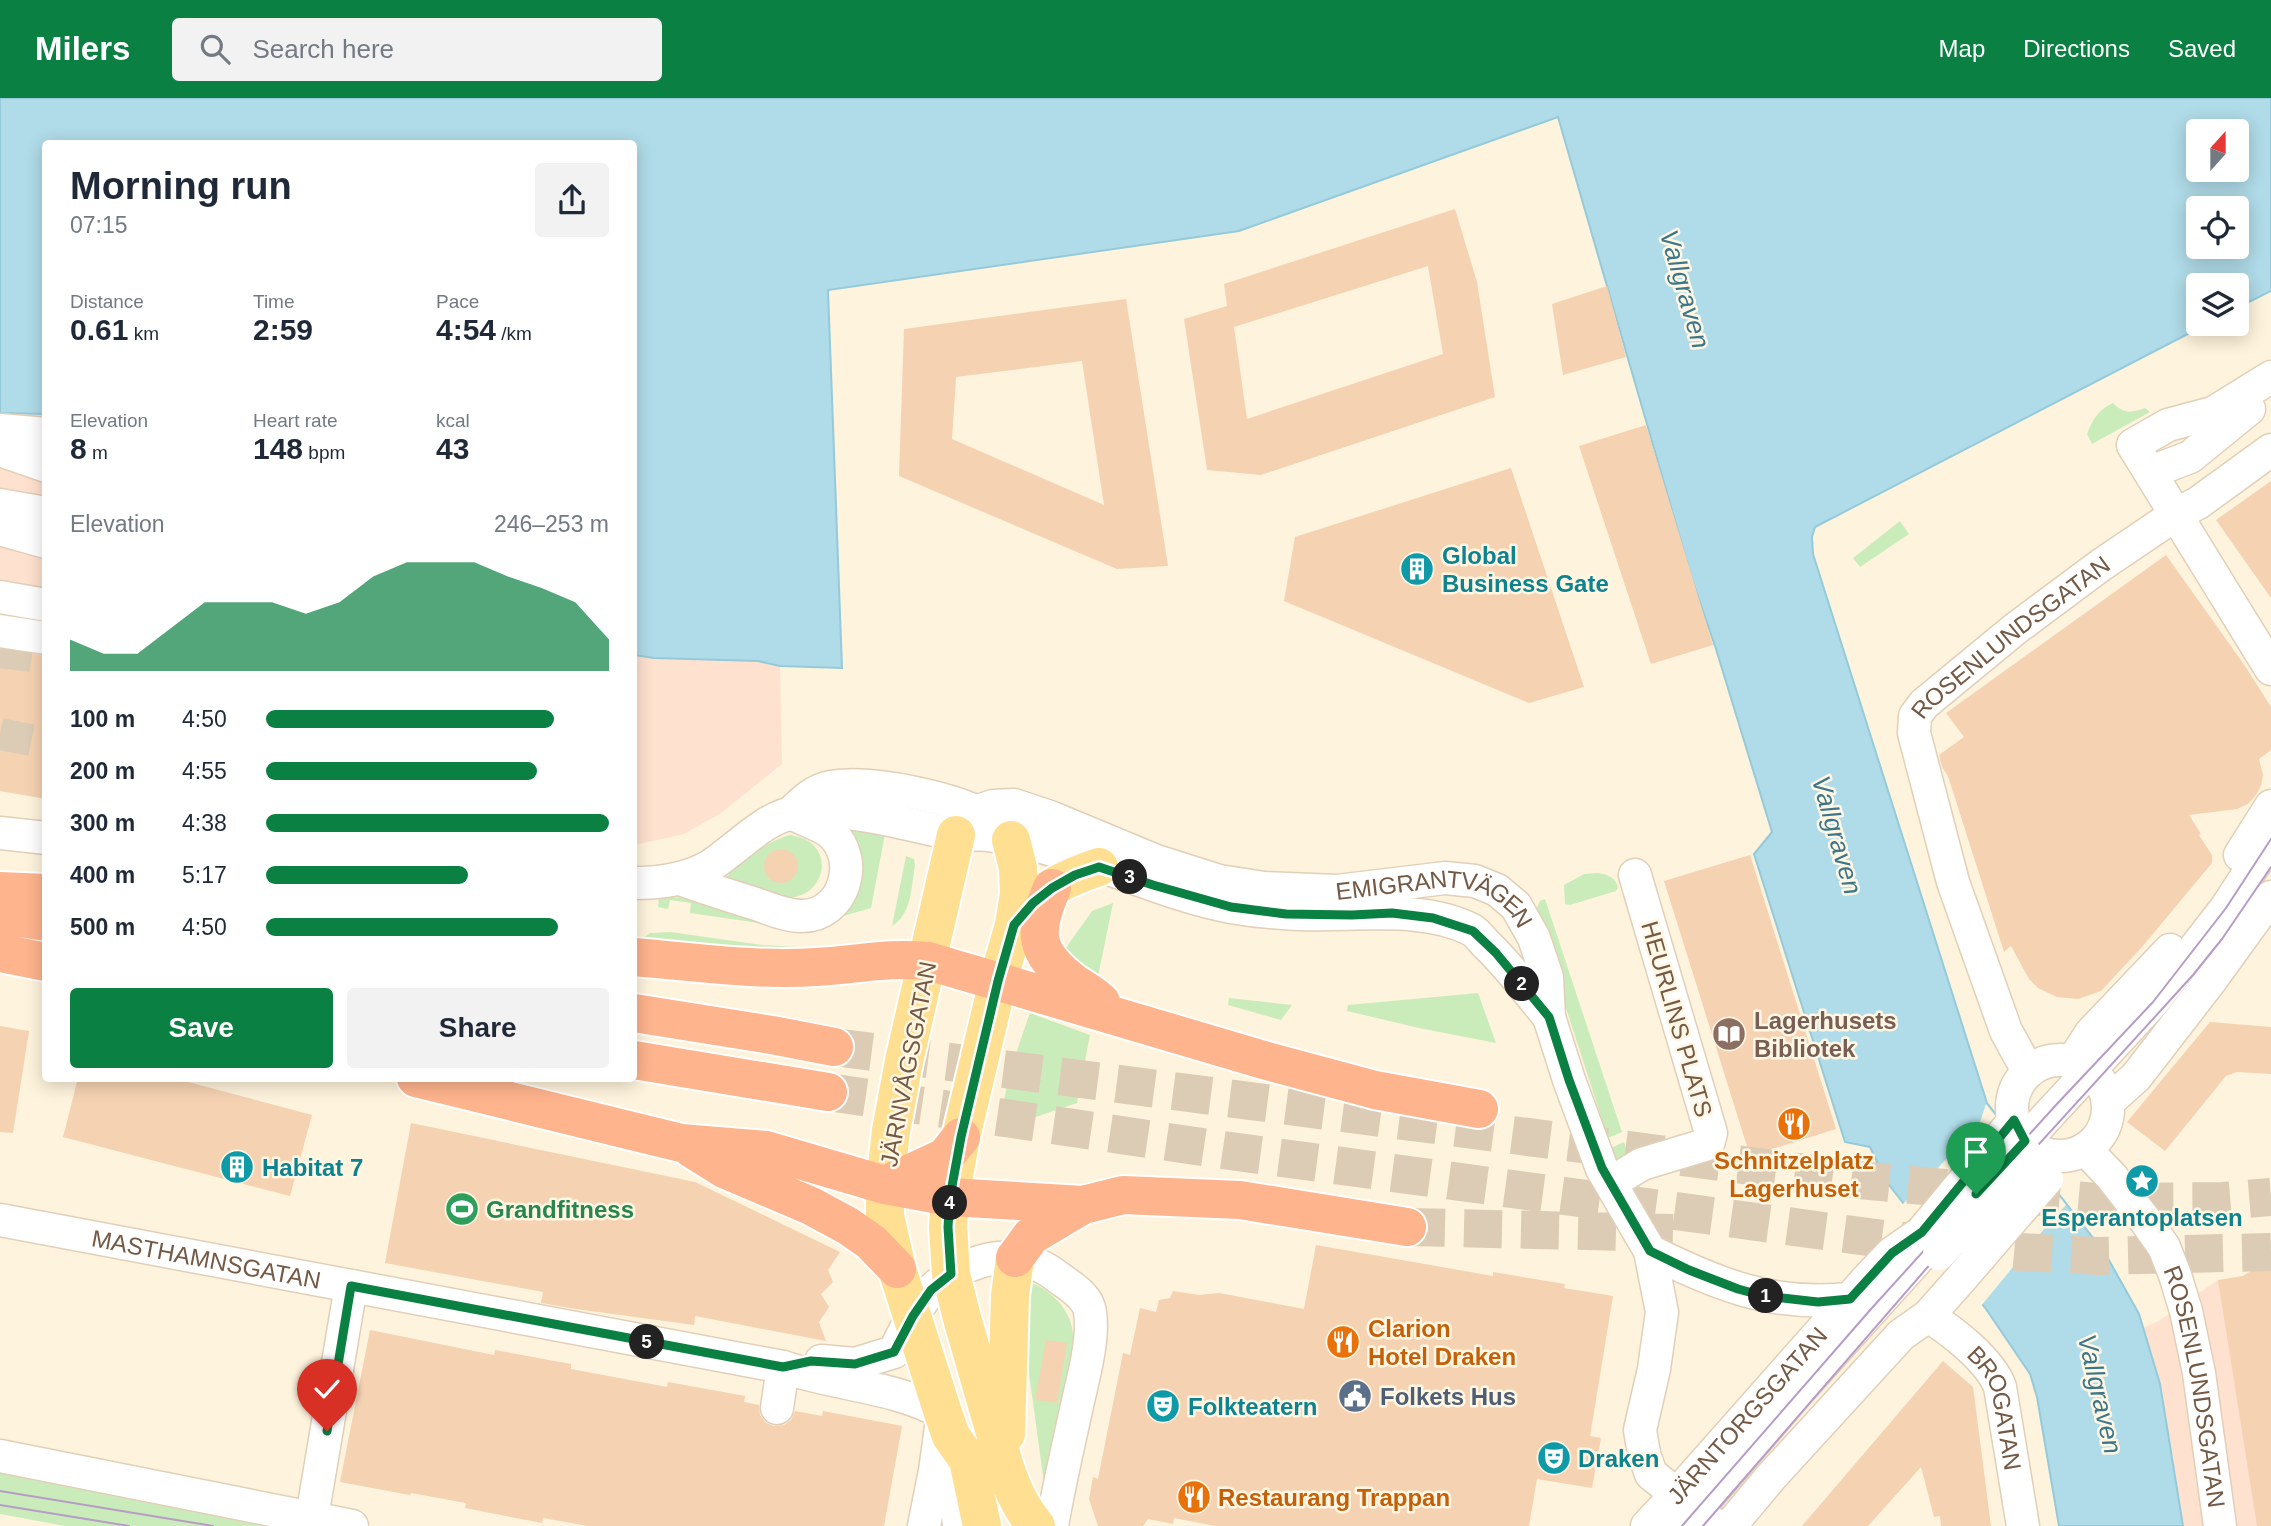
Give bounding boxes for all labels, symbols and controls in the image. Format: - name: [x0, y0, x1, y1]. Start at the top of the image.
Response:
- search box: [172, 18, 662, 81]
- text: Milers: [35, 30, 130, 67]
- icon: search: [196, 30, 234, 68]
- text: Search here: [252, 34, 394, 64]
- text: Map: [1939, 35, 1985, 62]
- text: Directions: [2023, 35, 2130, 62]
- text: Saved: [2168, 35, 2236, 62]
- north arrow: [2186, 119, 2249, 182]
- map controls: [2186, 119, 2249, 336]
- button: share: [535, 163, 609, 237]
- text: Morning run: [70, 165, 292, 207]
- button: locate: [2186, 196, 2249, 259]
- text: 07:15: [70, 212, 128, 238]
- water label: Vallgraven: [1654, 226, 1716, 352]
- button: layers: [2186, 273, 2249, 336]
- text: Distance: [70, 291, 144, 312]
- text: Time: [253, 291, 295, 312]
- text: Pace: [436, 291, 479, 312]
- text: 0.61: [70, 313, 128, 346]
- text: 2:59: [253, 313, 313, 346]
- text: 4:54: [436, 313, 496, 346]
- text: km: [128, 323, 159, 344]
- text: /km: [496, 323, 532, 344]
- text: Elevation: [70, 410, 148, 431]
- text: Heart rate: [253, 410, 337, 431]
- text: kcal: [436, 410, 470, 431]
- text: 8: [70, 432, 87, 465]
- text: 148: [253, 432, 303, 465]
- text: 43: [436, 432, 469, 465]
- text: m: [87, 442, 108, 463]
- text: bpm: [303, 442, 345, 463]
- text: Elevation: [70, 511, 165, 537]
- text: 246–253 m: [494, 511, 609, 537]
- place label: Global Business Gate: [1442, 542, 1609, 597]
- building icon: Global Business Gate: [1398, 550, 1436, 588]
- street label: ROSENLUNDSGATAN: [1905, 550, 2115, 723]
- text: 100 m: [70, 706, 135, 732]
- text: 4:50: [182, 706, 227, 732]
- text: 200 m: [70, 758, 135, 784]
- text: 4:55: [182, 758, 227, 784]
- water label: Vallgraven: [1806, 772, 1868, 898]
- text: 300 m: [70, 810, 135, 836]
- text: 4:38: [182, 810, 227, 836]
- pin: 3: [1112, 860, 1148, 894]
- text: 400 m: [70, 862, 135, 888]
- text: 5:17: [182, 862, 227, 888]
- street label: EMIGRANTVÄGEN: [1334, 864, 1539, 932]
- text: 3: [1124, 866, 1135, 887]
- text: 500 m: [70, 914, 135, 940]
- text: 4:50: [182, 914, 227, 940]
- street label: HEURLINS PLATS: [1636, 918, 1718, 1120]
- street label: JÄRNVÅGSGATAN: [875, 959, 941, 1169]
- pin: 2: [1504, 966, 1540, 1001]
- text: 2: [1516, 973, 1527, 994]
- button: Save: [70, 988, 333, 1068]
- button: Share: [347, 988, 609, 1068]
- place label: Lagerhusets Bibliotek: [1754, 1007, 1897, 1062]
- library icon: Lagerhusets Bibliotek: [1710, 1015, 1748, 1053]
- restaurant icon: Schnitzelplatz Lagerhuset: [1775, 1105, 1813, 1143]
- pin: [1946, 1122, 2006, 1194]
- icon: arrive: [1957, 1133, 1995, 1171]
- place label: Schnitzelplatz Lagerhuset: [1714, 1147, 1874, 1202]
- building icon: Habitat 7: [218, 1148, 256, 1186]
- place label: Habitat 7: [262, 1154, 363, 1181]
- place icon: Esperantoplatsen: [2123, 1162, 2161, 1200]
- pin: 4: [932, 1186, 968, 1220]
- sports icon: Grandfitness: [443, 1190, 481, 1228]
- text: 4: [944, 1192, 955, 1213]
- place label: Grandfitness: [486, 1196, 634, 1223]
- place label: Esperantoplatsen: [2041, 1204, 2243, 1231]
- street label: MASTHAMNSGATAN: [90, 1224, 323, 1293]
- street label: ROSENLUNDSGATAN: [2159, 1262, 2231, 1509]
- pin: 1: [1748, 1278, 1784, 1314]
- text: 1: [1760, 1285, 1771, 1306]
- place label: Clarion Hotel Draken: [1368, 1315, 1516, 1370]
- street label: JÄRNTORGSGATAN: [1662, 1321, 1832, 1509]
- restaurant icon: Clarion Hotel Draken: [1324, 1323, 1362, 1361]
- pin: 5: [630, 1324, 664, 1360]
- text: 5: [641, 1331, 652, 1352]
- water label: Vallgraven: [2072, 1331, 2128, 1457]
- street label: BROGATAN: [1962, 1340, 2027, 1472]
- pin: [297, 1359, 357, 1431]
- icon: check: [308, 1370, 346, 1408]
- public building icon: Folkets Hus: [1336, 1377, 1374, 1415]
- place label: Folkets Hus: [1380, 1383, 1516, 1410]
- theatre icon: Folkteatern: [1144, 1387, 1182, 1425]
- place label: Folkteatern: [1188, 1393, 1317, 1420]
- theatre icon: Draken: [1535, 1439, 1573, 1477]
- place label: Draken: [1578, 1445, 1659, 1472]
- restaurant icon: Restaurang Trappan: [1175, 1478, 1213, 1516]
- place label: Restaurang Trappan: [1218, 1484, 1450, 1511]

